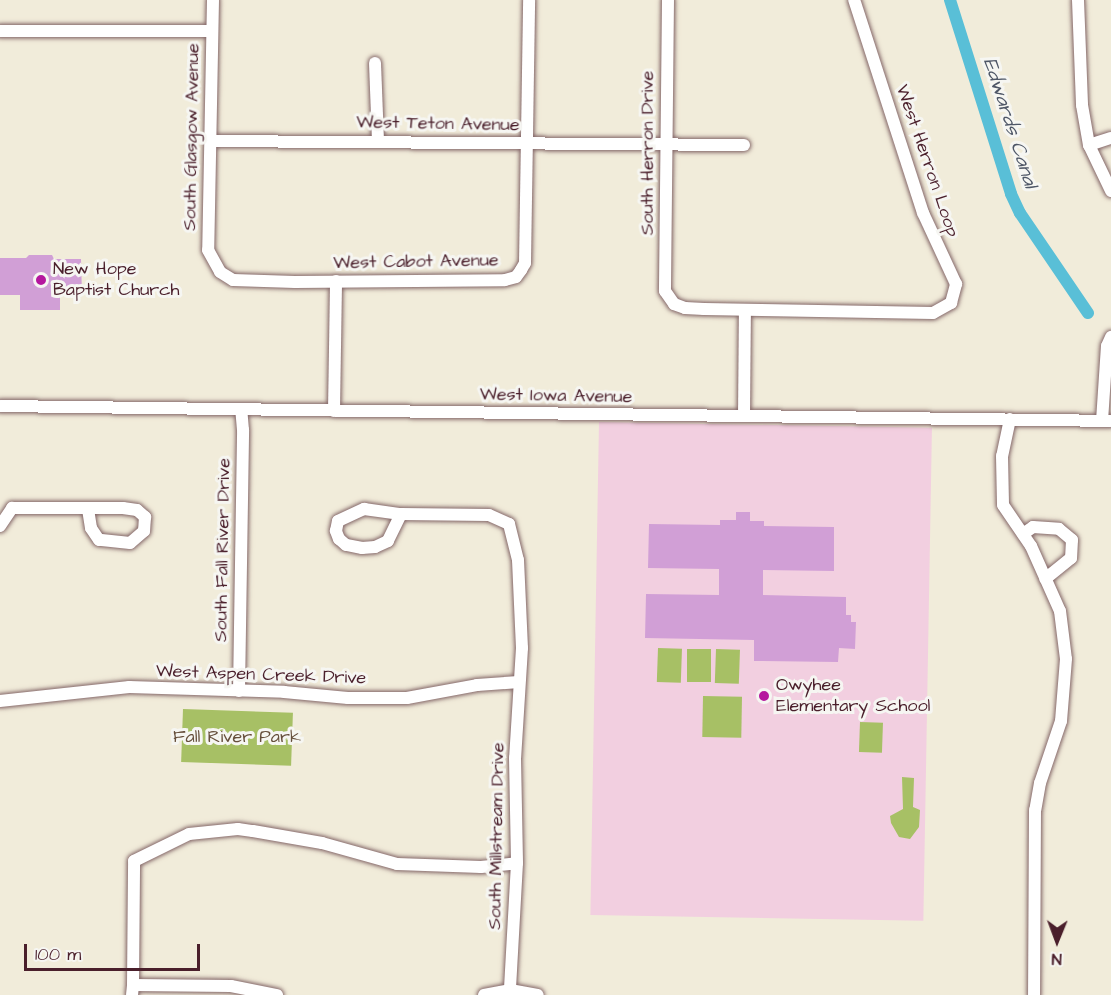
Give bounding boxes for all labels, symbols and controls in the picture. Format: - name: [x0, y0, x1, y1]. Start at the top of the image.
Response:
- street label: South Glasgow Avenue: [180, 43, 204, 231]
- water label: Edwards Canal: [978, 55, 1042, 191]
- street label: South Herron Drive: [637, 71, 659, 235]
- street label: West Herron Loop: [891, 82, 963, 240]
- street label: West Teton Avenue: [356, 112, 520, 136]
- street label: West Cabot Avenue: [333, 250, 499, 274]
- place label: New Hope Baptist Church: [53, 259, 180, 302]
- marker: New Hope Baptist Church: [34, 273, 48, 287]
- street label: West Iowa Avenue: [480, 384, 632, 408]
- street label: South Fall River Drive: [211, 458, 235, 642]
- street label: West Aspen Creek Drive: [155, 661, 367, 689]
- place label: Owyhee Elementary School: [776, 675, 930, 718]
- marker: Owyhee Elementary School: [757, 689, 771, 703]
- park label: Fall River Park: [173, 726, 301, 748]
- street label: South Millstream Drive: [485, 742, 509, 930]
- north arrow: [1027, 911, 1087, 971]
- scale bar: [27, 932, 202, 970]
- text: 100 m: [35, 942, 81, 967]
- text: N: [1051, 948, 1062, 970]

